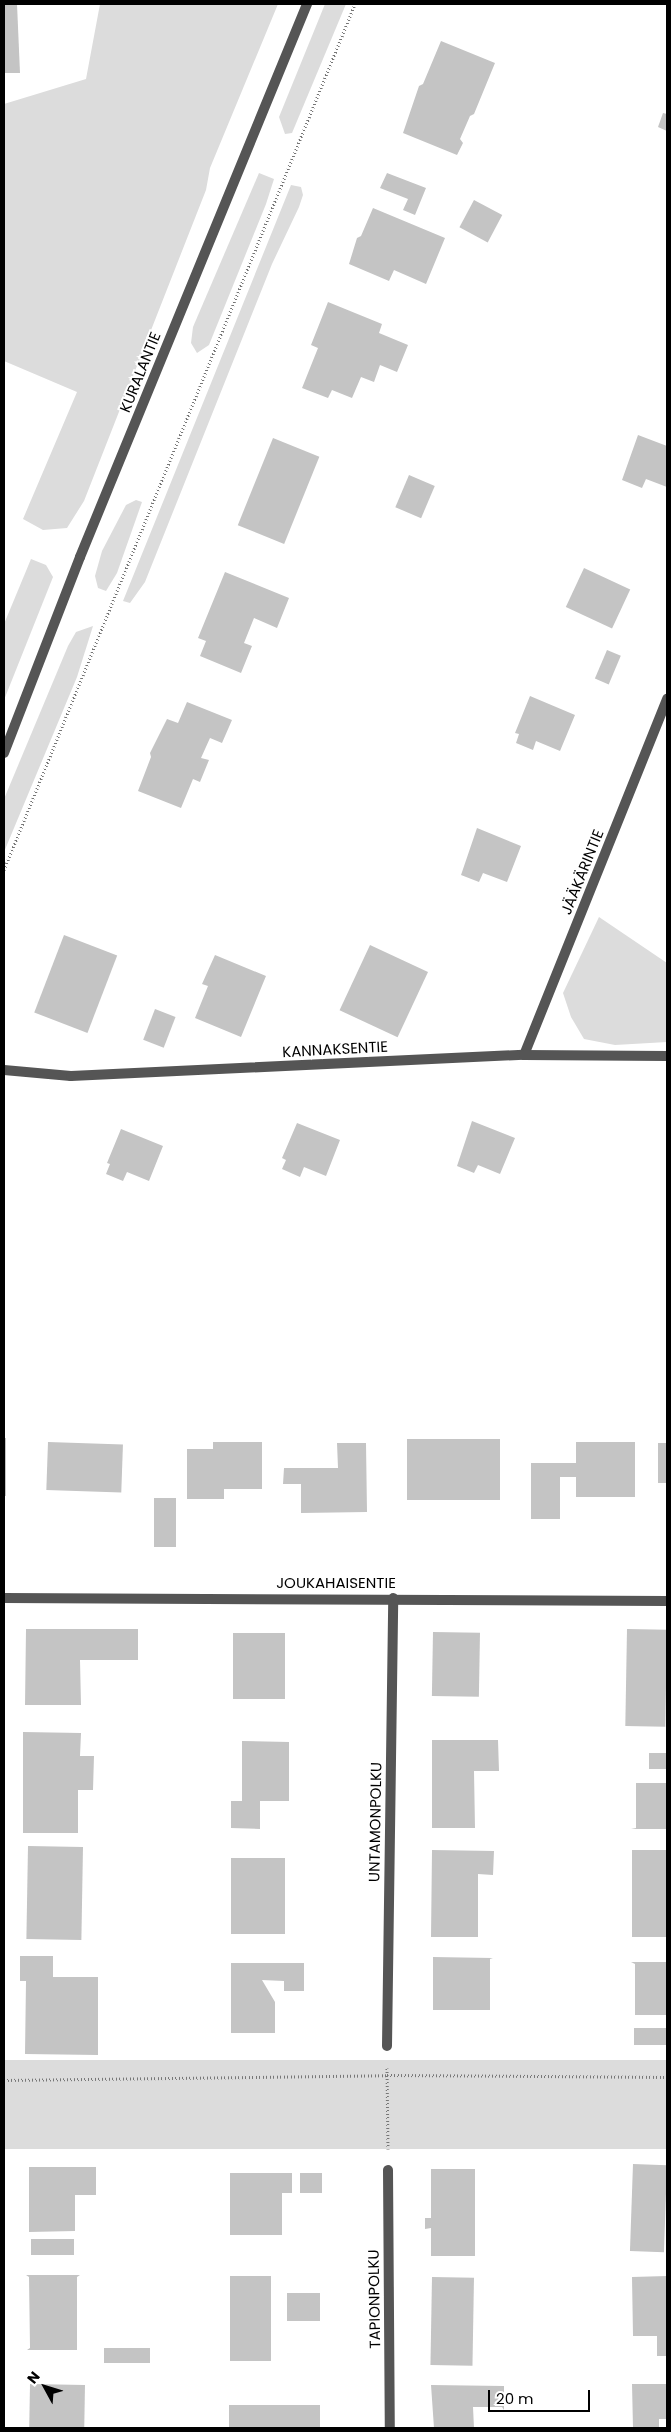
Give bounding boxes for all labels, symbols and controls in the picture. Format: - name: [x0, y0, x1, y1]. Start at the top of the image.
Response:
- street label: KURALANTIE: [116, 329, 164, 415]
- street label: JÄÄKÄRINTIE: [557, 827, 607, 917]
- street label: KANNAKSENTIE: [282, 1037, 388, 1061]
- street label: JOUKAHAISENTIE: [276, 1574, 396, 1592]
- street label: UNTAMONPOLKU: [365, 1762, 385, 1882]
- street label: TAPIONPOLKU: [364, 2249, 384, 2349]
- north arrow: [20, 2362, 70, 2412]
- text: N: [22, 2367, 44, 2388]
- scale bar: [491, 2380, 594, 2412]
- text: 20 m: [496, 2388, 534, 2409]

